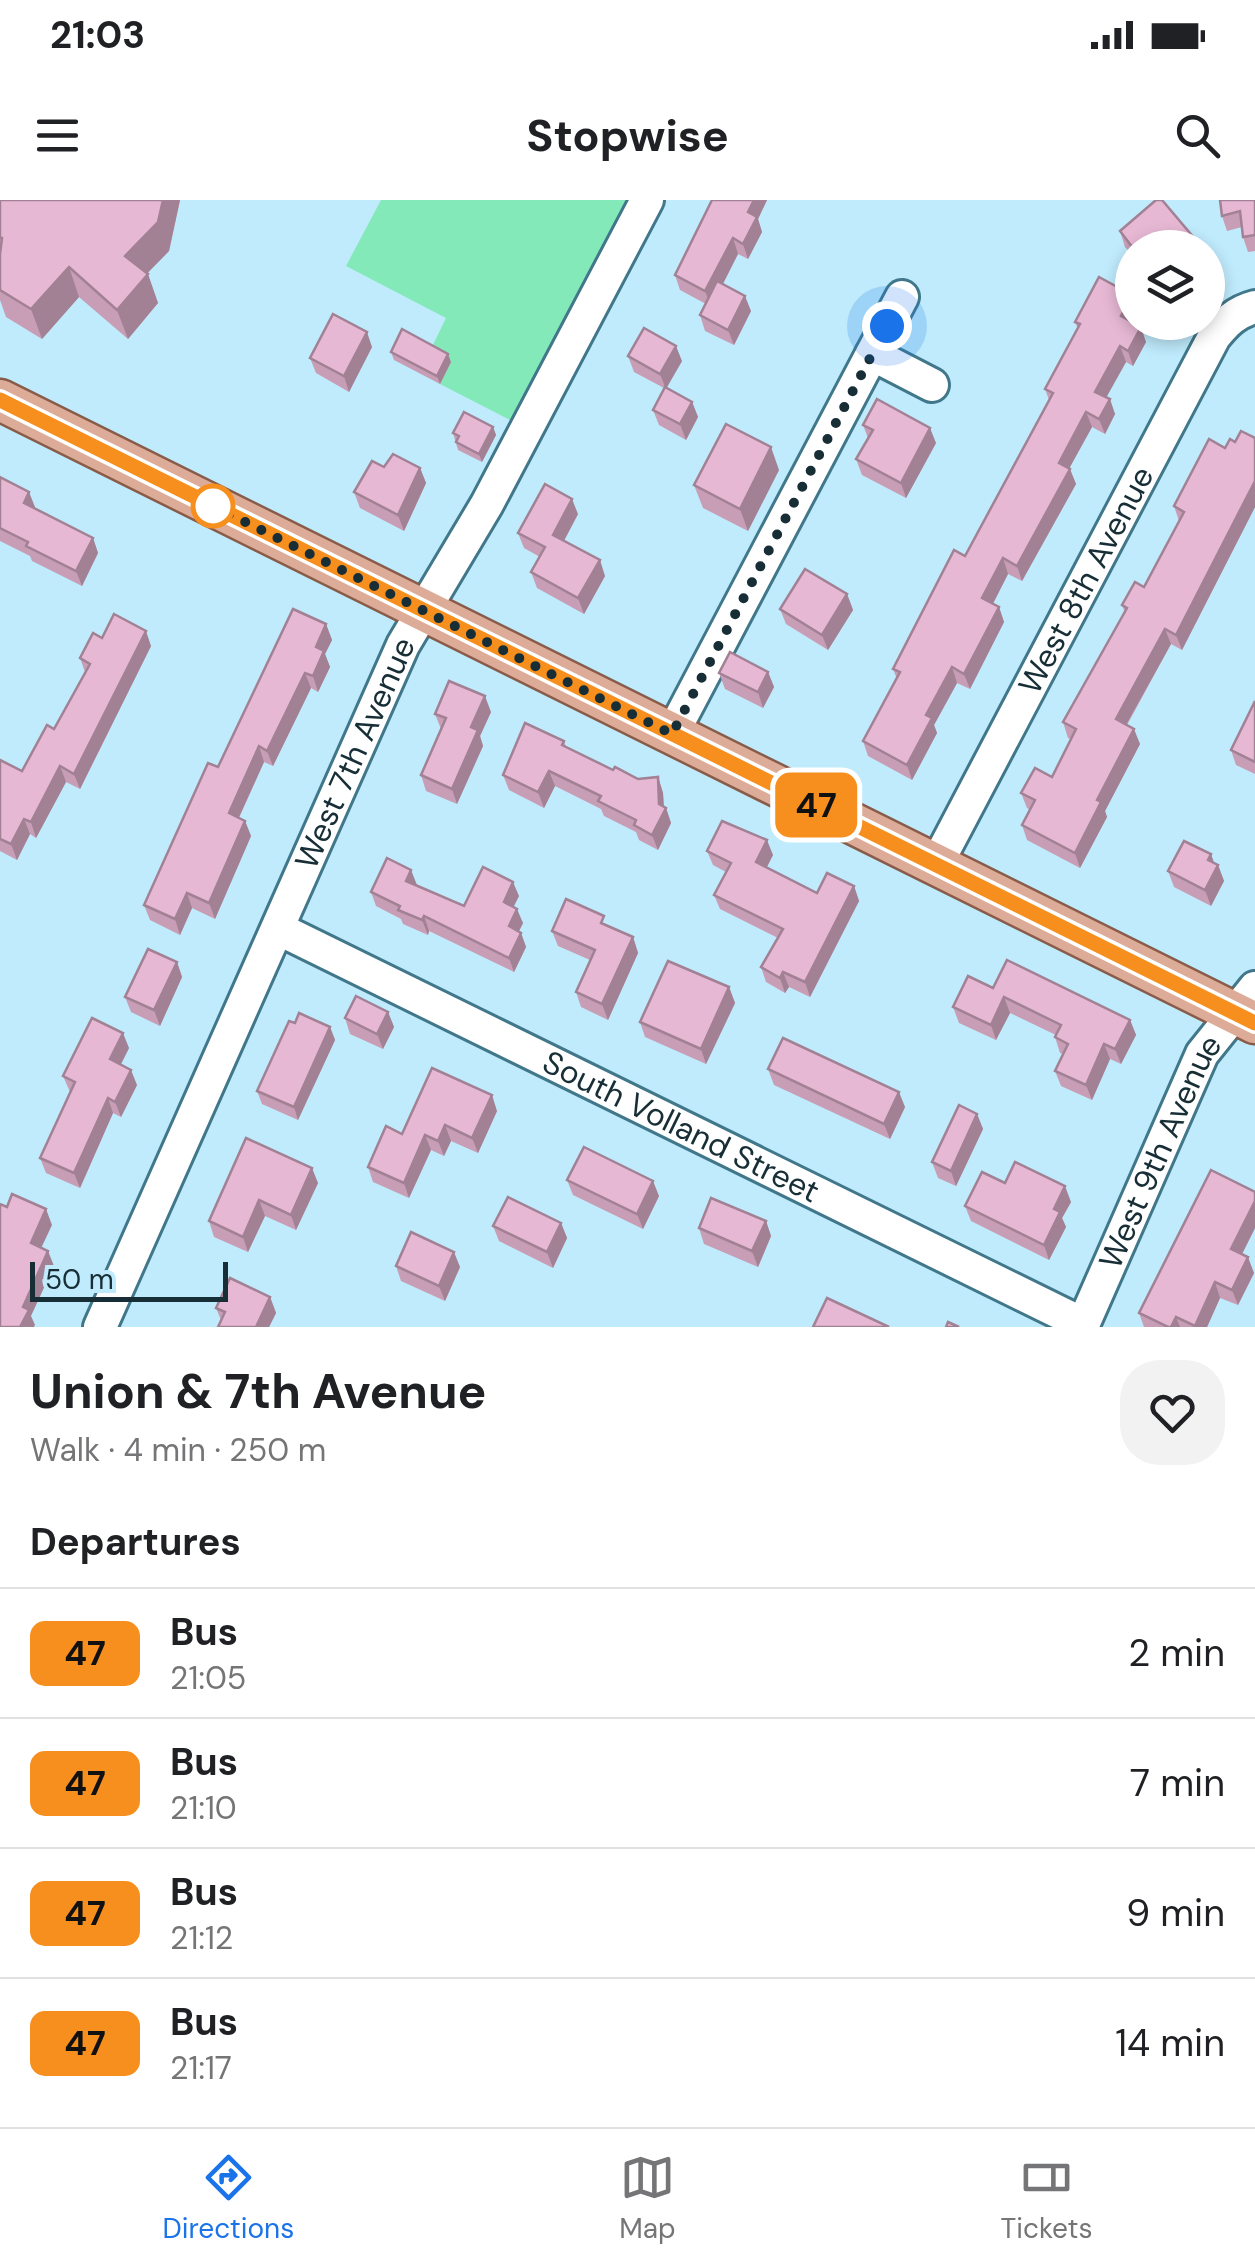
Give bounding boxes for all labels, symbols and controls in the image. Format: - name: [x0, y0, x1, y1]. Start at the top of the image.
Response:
- text: 21:03: [50, 10, 145, 60]
- text: Stopwise: [526, 106, 729, 165]
- icon: menu: [30, 108, 85, 163]
- icon: search: [1170, 108, 1225, 163]
- map controls: [1115, 230, 1225, 340]
- button: layers: [1115, 230, 1225, 340]
- your location: [862, 301, 912, 351]
- street label: West 8th Avenue: [1009, 459, 1163, 701]
- unlabelled marker: [192, 485, 234, 527]
- street label: West 7th Avenue: [285, 631, 425, 876]
- line badge: 47: [771, 772, 861, 838]
- text: 47: [795, 782, 837, 828]
- street label: West 9th Avenue: [1089, 1025, 1231, 1275]
- street label: South Volland Street: [536, 1041, 826, 1212]
- scale bar: [30, 1257, 228, 1302]
- text: 50 m: [45, 1261, 114, 1298]
- text: Union & 7th Avenue: [30, 1360, 486, 1423]
- button: heart: [1120, 1360, 1225, 1465]
- text: Walk · 4 min · 250 m: [30, 1429, 326, 1471]
- text: Departures: [30, 1517, 241, 1567]
- text: Bus: [170, 1607, 238, 1657]
- text: 2 min: [1128, 1628, 1225, 1678]
- text: 47: [64, 1630, 106, 1676]
- text: 21:05: [170, 1657, 246, 1699]
- text: Bus: [170, 1737, 238, 1787]
- text: 7 min: [1130, 1758, 1225, 1808]
- text: 47: [64, 1760, 106, 1806]
- text: 21:10: [170, 1787, 237, 1829]
- text: Bus: [170, 1867, 238, 1917]
- text: 9 min: [1126, 1888, 1225, 1938]
- text: 47: [64, 1890, 106, 1936]
- text: 21:12: [170, 1917, 233, 1959]
- text: Bus: [170, 1997, 238, 2047]
- text: 14 min: [1115, 2018, 1225, 2068]
- text: 47: [64, 2020, 106, 2066]
- text: 21:17: [170, 2047, 232, 2089]
- tab: Directions: [162, 2150, 294, 2247]
- tab: Map: [619, 2150, 676, 2247]
- tab: Tickets: [1000, 2150, 1092, 2247]

